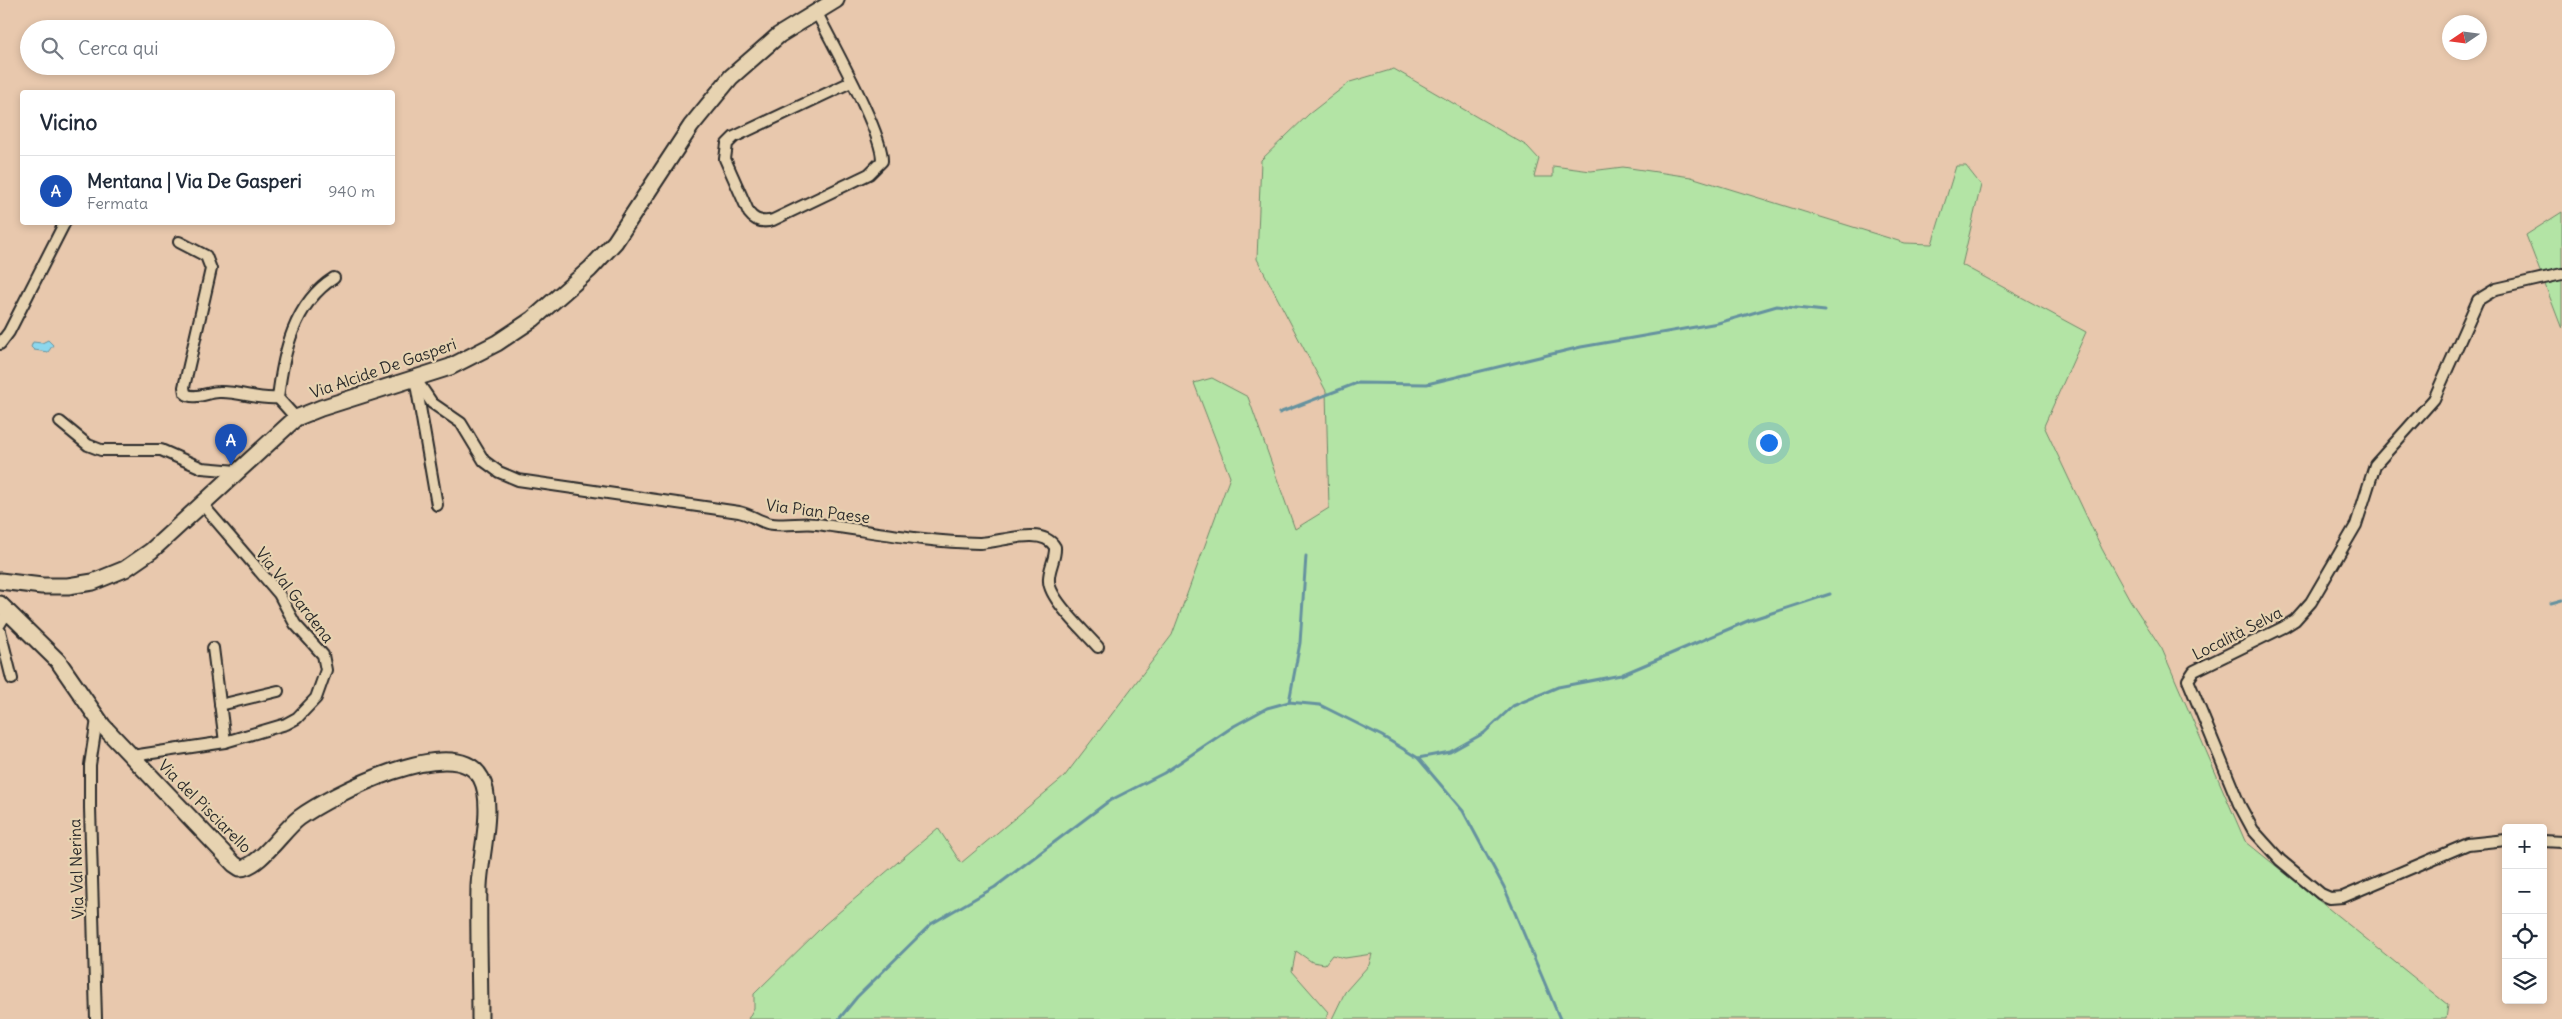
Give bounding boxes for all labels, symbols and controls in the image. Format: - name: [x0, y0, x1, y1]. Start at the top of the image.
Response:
- north arrow: [2442, 15, 2487, 60]
- search box: [20, 20, 395, 75]
- icon: search: [38, 34, 66, 62]
- text: Cerca qui: [78, 36, 159, 60]
- text: Vicino: [40, 109, 97, 136]
- text: Mentana | Via De Gasperi: [87, 169, 302, 193]
- text: A: [51, 181, 61, 201]
- text: 940 m: [328, 181, 375, 201]
- text: Fermata: [87, 193, 148, 213]
- street label: Via Alcide De Gasperi: [307, 334, 459, 402]
- pin: A: [215, 424, 247, 465]
- your location: [1756, 430, 1782, 456]
- street label: Via Pian Paese: [765, 495, 871, 527]
- street label: Via Val Gardena: [251, 543, 339, 647]
- street label: Località Selva: [2189, 602, 2285, 664]
- street label: Via del Pisciarello: [154, 755, 256, 857]
- street label: Via Val Nerina: [64, 818, 88, 920]
- map controls: [2502, 824, 2547, 1004]
- button: +: [2502, 824, 2547, 869]
- button: −: [2502, 869, 2547, 914]
- button: locate: [2502, 914, 2547, 959]
- button: layers: [2502, 959, 2547, 1004]

